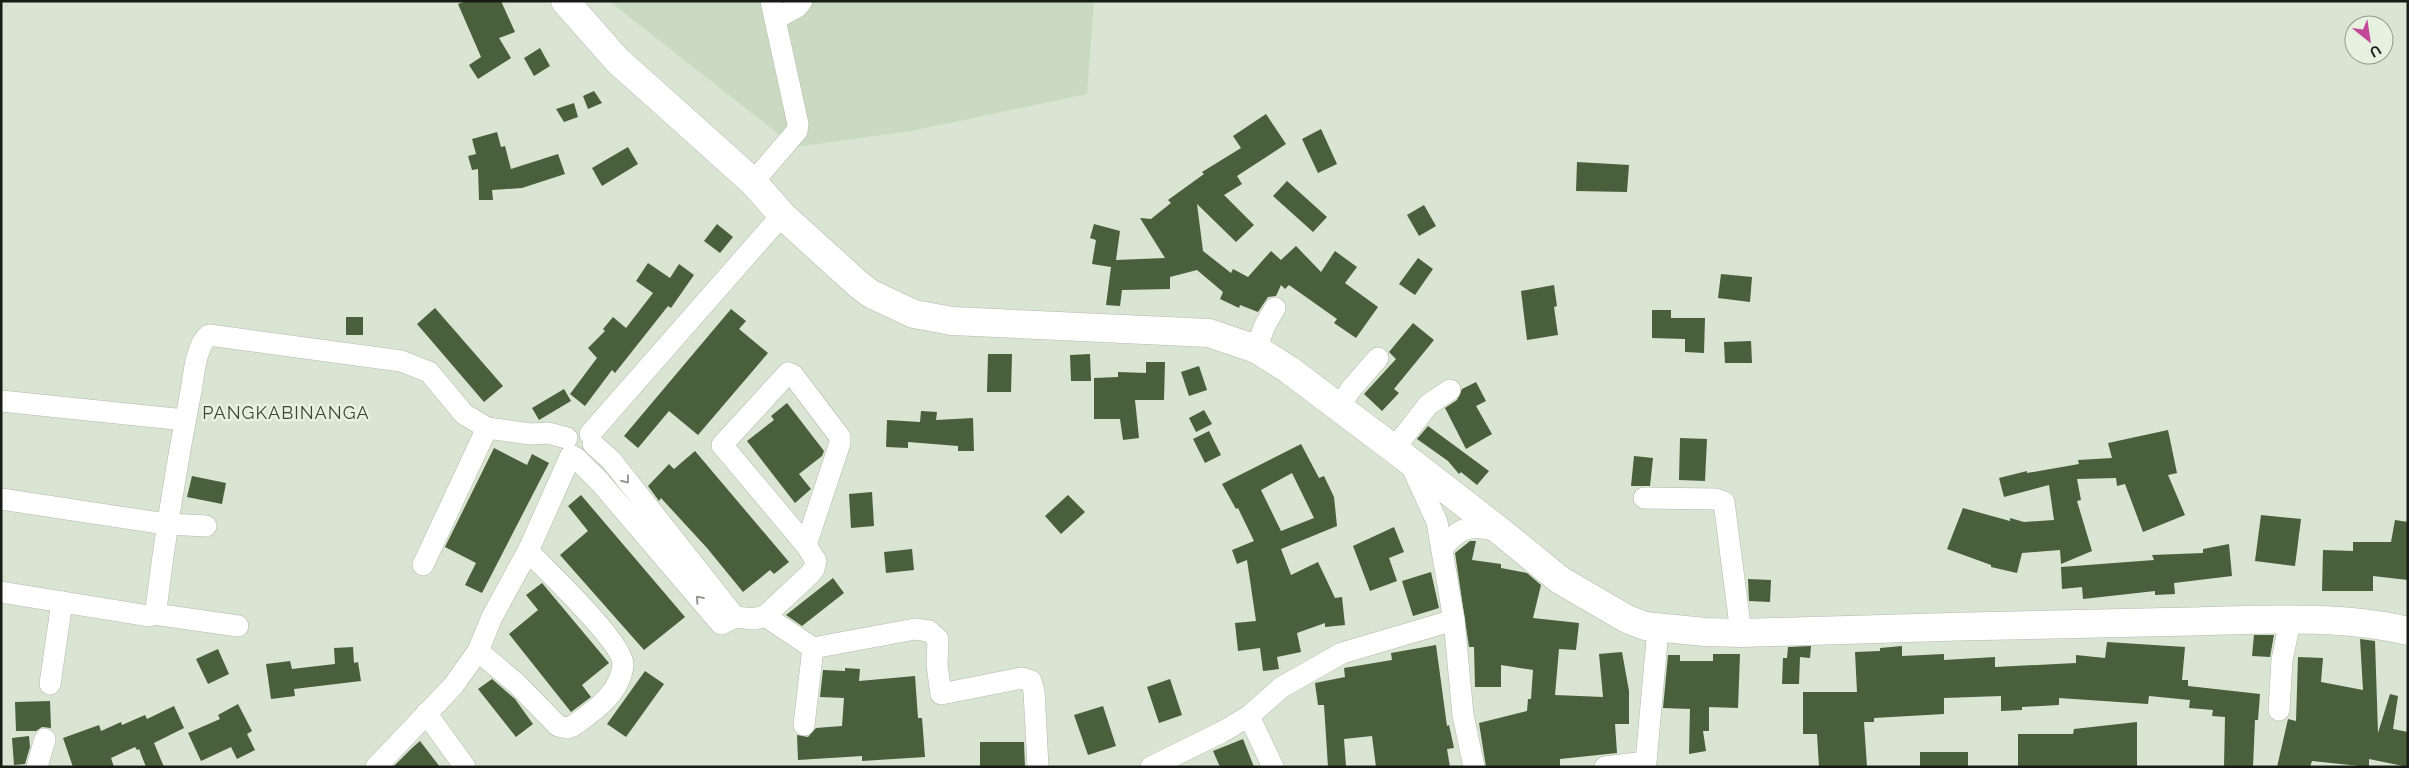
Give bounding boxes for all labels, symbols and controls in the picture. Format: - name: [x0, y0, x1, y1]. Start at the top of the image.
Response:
- north arrow: [2344, 15, 2394, 65]
- text: U: [2367, 42, 2384, 61]
- district label: PANGKABINANGA: [202, 402, 370, 423]
- one-way arrow: [621, 474, 629, 483]
- one-way arrow: [696, 596, 705, 605]

